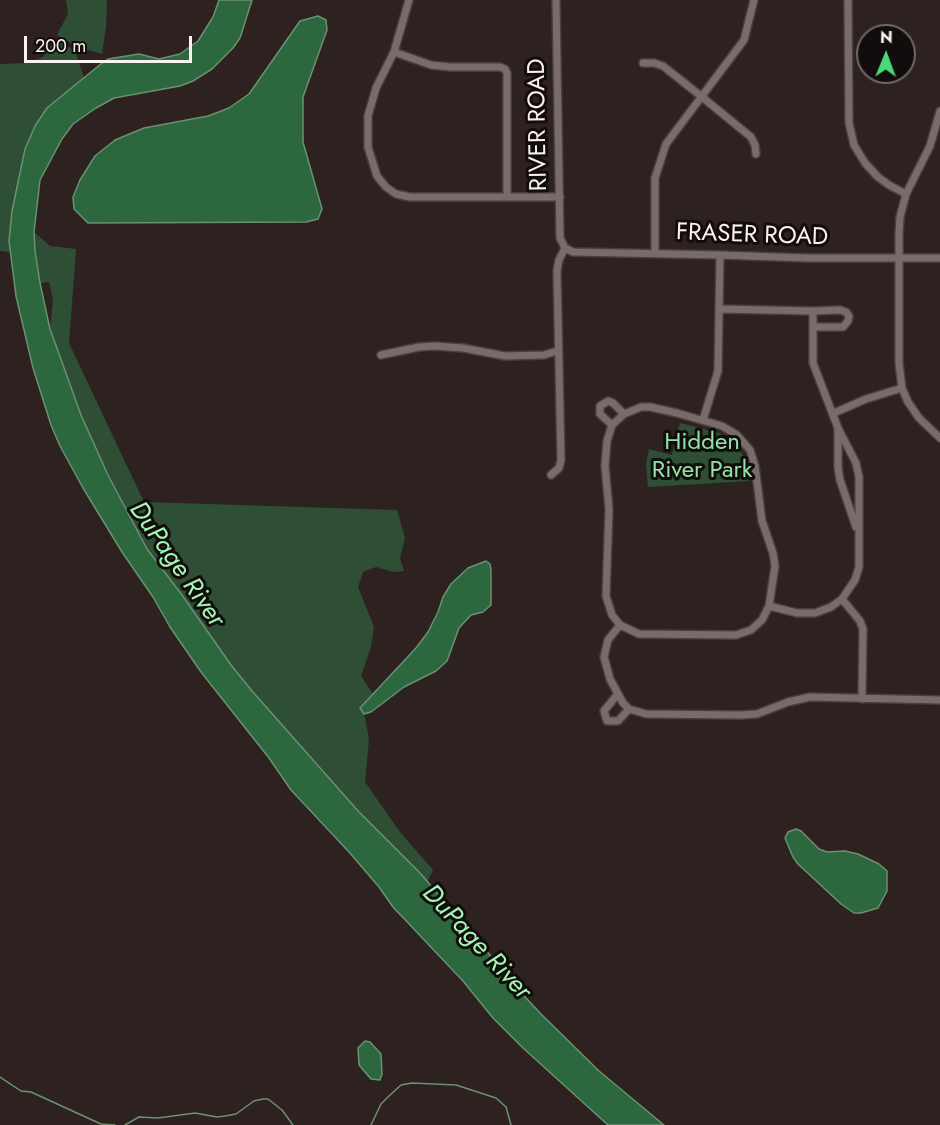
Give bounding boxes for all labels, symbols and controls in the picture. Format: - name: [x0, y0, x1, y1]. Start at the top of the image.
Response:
- scale bar: [27, 24, 195, 62]
- north arrow: [856, 24, 916, 84]
- text: N: [880, 26, 893, 49]
- text: 200 m: [35, 33, 86, 59]
- street label: RIVER ROAD: [523, 58, 555, 192]
- street label: FRASER ROAD: [675, 219, 829, 253]
- park label: Hidden River Park: [652, 429, 752, 485]
- water label: DuPage River: [121, 496, 231, 634]
- water label: DuPage River: [415, 879, 537, 1007]

